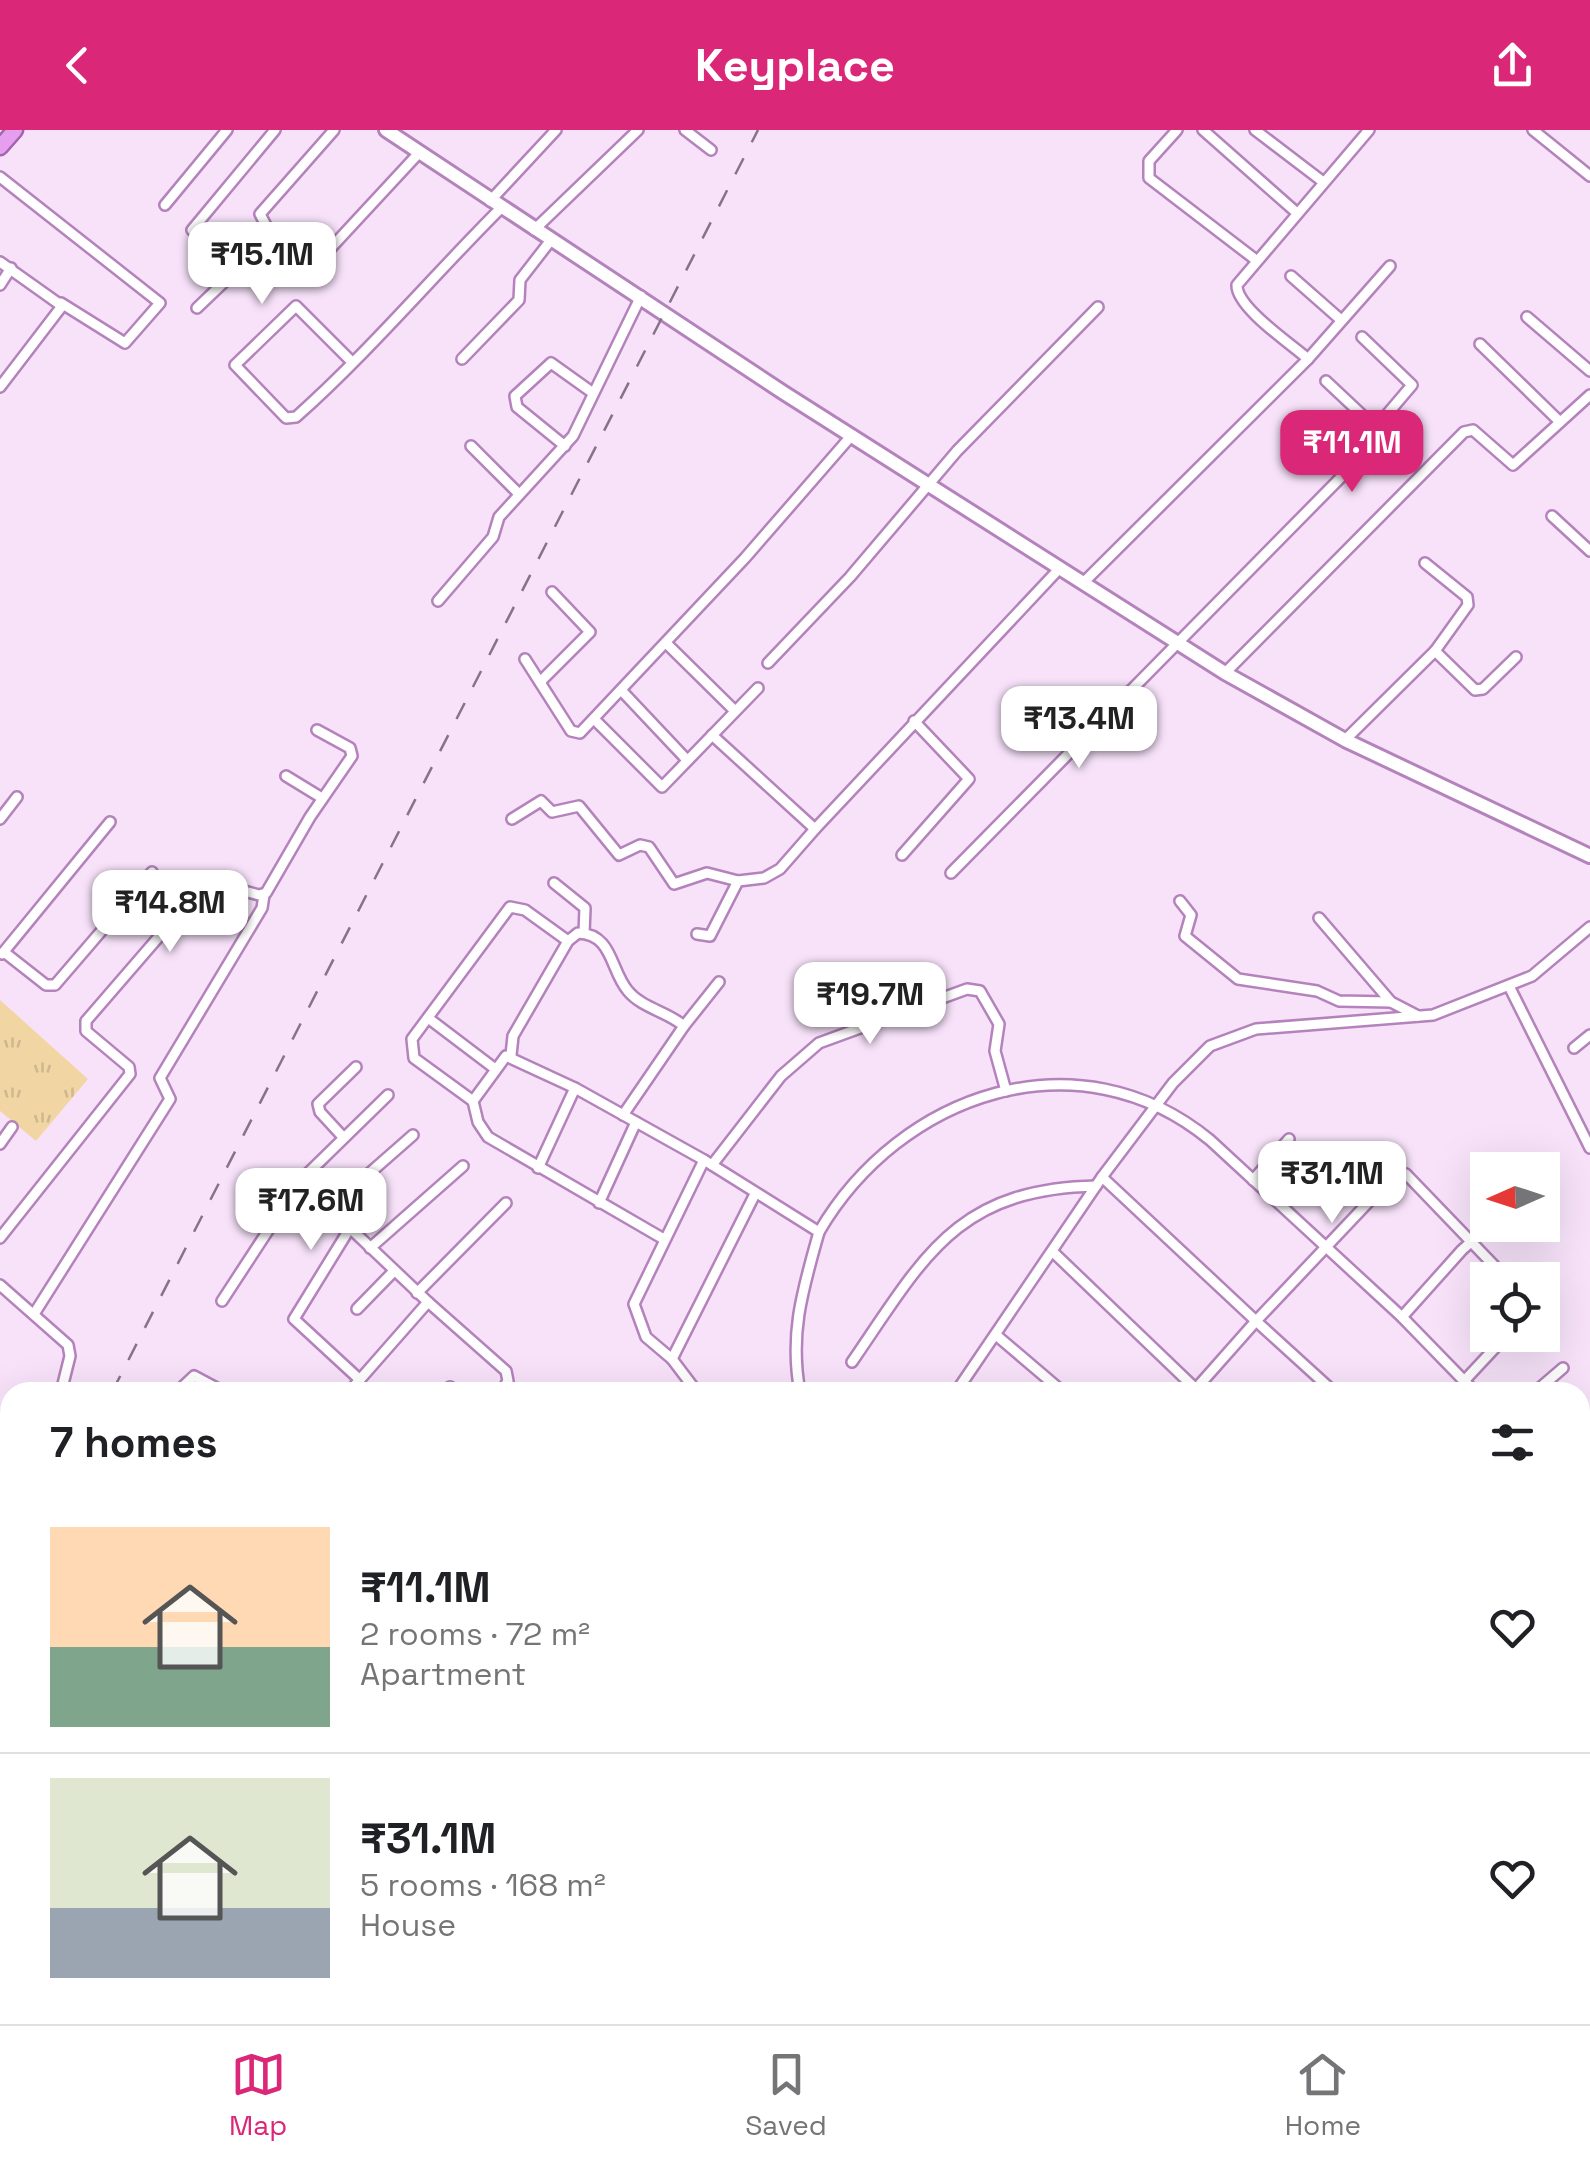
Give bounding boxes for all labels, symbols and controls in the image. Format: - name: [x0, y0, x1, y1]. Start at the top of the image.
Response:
- text: Keyplace: [695, 37, 895, 94]
- icon: back: [50, 38, 105, 93]
- icon: share: [1485, 38, 1540, 93]
- pin: ₹15.1M: [181, 222, 343, 307]
- text: ₹15.1M: [210, 234, 314, 274]
- pin: ₹11.1M: [1271, 410, 1433, 495]
- text: ₹11.1M: [1302, 422, 1402, 462]
- pin: ₹13.4M: [998, 686, 1160, 771]
- text: ₹13.4M: [1023, 698, 1135, 738]
- pin: ₹14.8M: [89, 870, 251, 955]
- text: ₹14.8M: [114, 882, 226, 922]
- pin: ₹19.7M: [789, 962, 951, 1047]
- text: ₹19.7M: [816, 974, 924, 1014]
- pin: ₹31.1M: [1251, 1141, 1413, 1226]
- north arrow: [1470, 1152, 1560, 1242]
- map controls: [1470, 1152, 1560, 1352]
- text: ₹31.1M: [1280, 1153, 1384, 1193]
- pin: ₹17.6M: [230, 1168, 392, 1253]
- text: ₹17.6M: [257, 1180, 365, 1220]
- button: locate: [1470, 1262, 1560, 1352]
- icon: filters: [1485, 1415, 1540, 1470]
- text: 7 homes: [50, 1416, 218, 1469]
- text: ₹11.1M: [360, 1561, 490, 1614]
- icon: home: [130, 1567, 250, 1687]
- icon: heart: [1485, 1600, 1540, 1655]
- text: 2 rooms · 72 m²: [360, 1614, 590, 1654]
- text: Apartment: [360, 1654, 526, 1694]
- text: ₹31.1M: [360, 1812, 496, 1865]
- icon: home: [130, 1818, 250, 1938]
- icon: heart: [1485, 1851, 1540, 1906]
- text: 5 rooms · 168 m²: [360, 1865, 606, 1905]
- text: House: [360, 1905, 456, 1945]
- tab: Map: [229, 2047, 287, 2143]
- tab: Saved: [745, 2047, 827, 2143]
- tab: Home: [1285, 2047, 1361, 2143]

